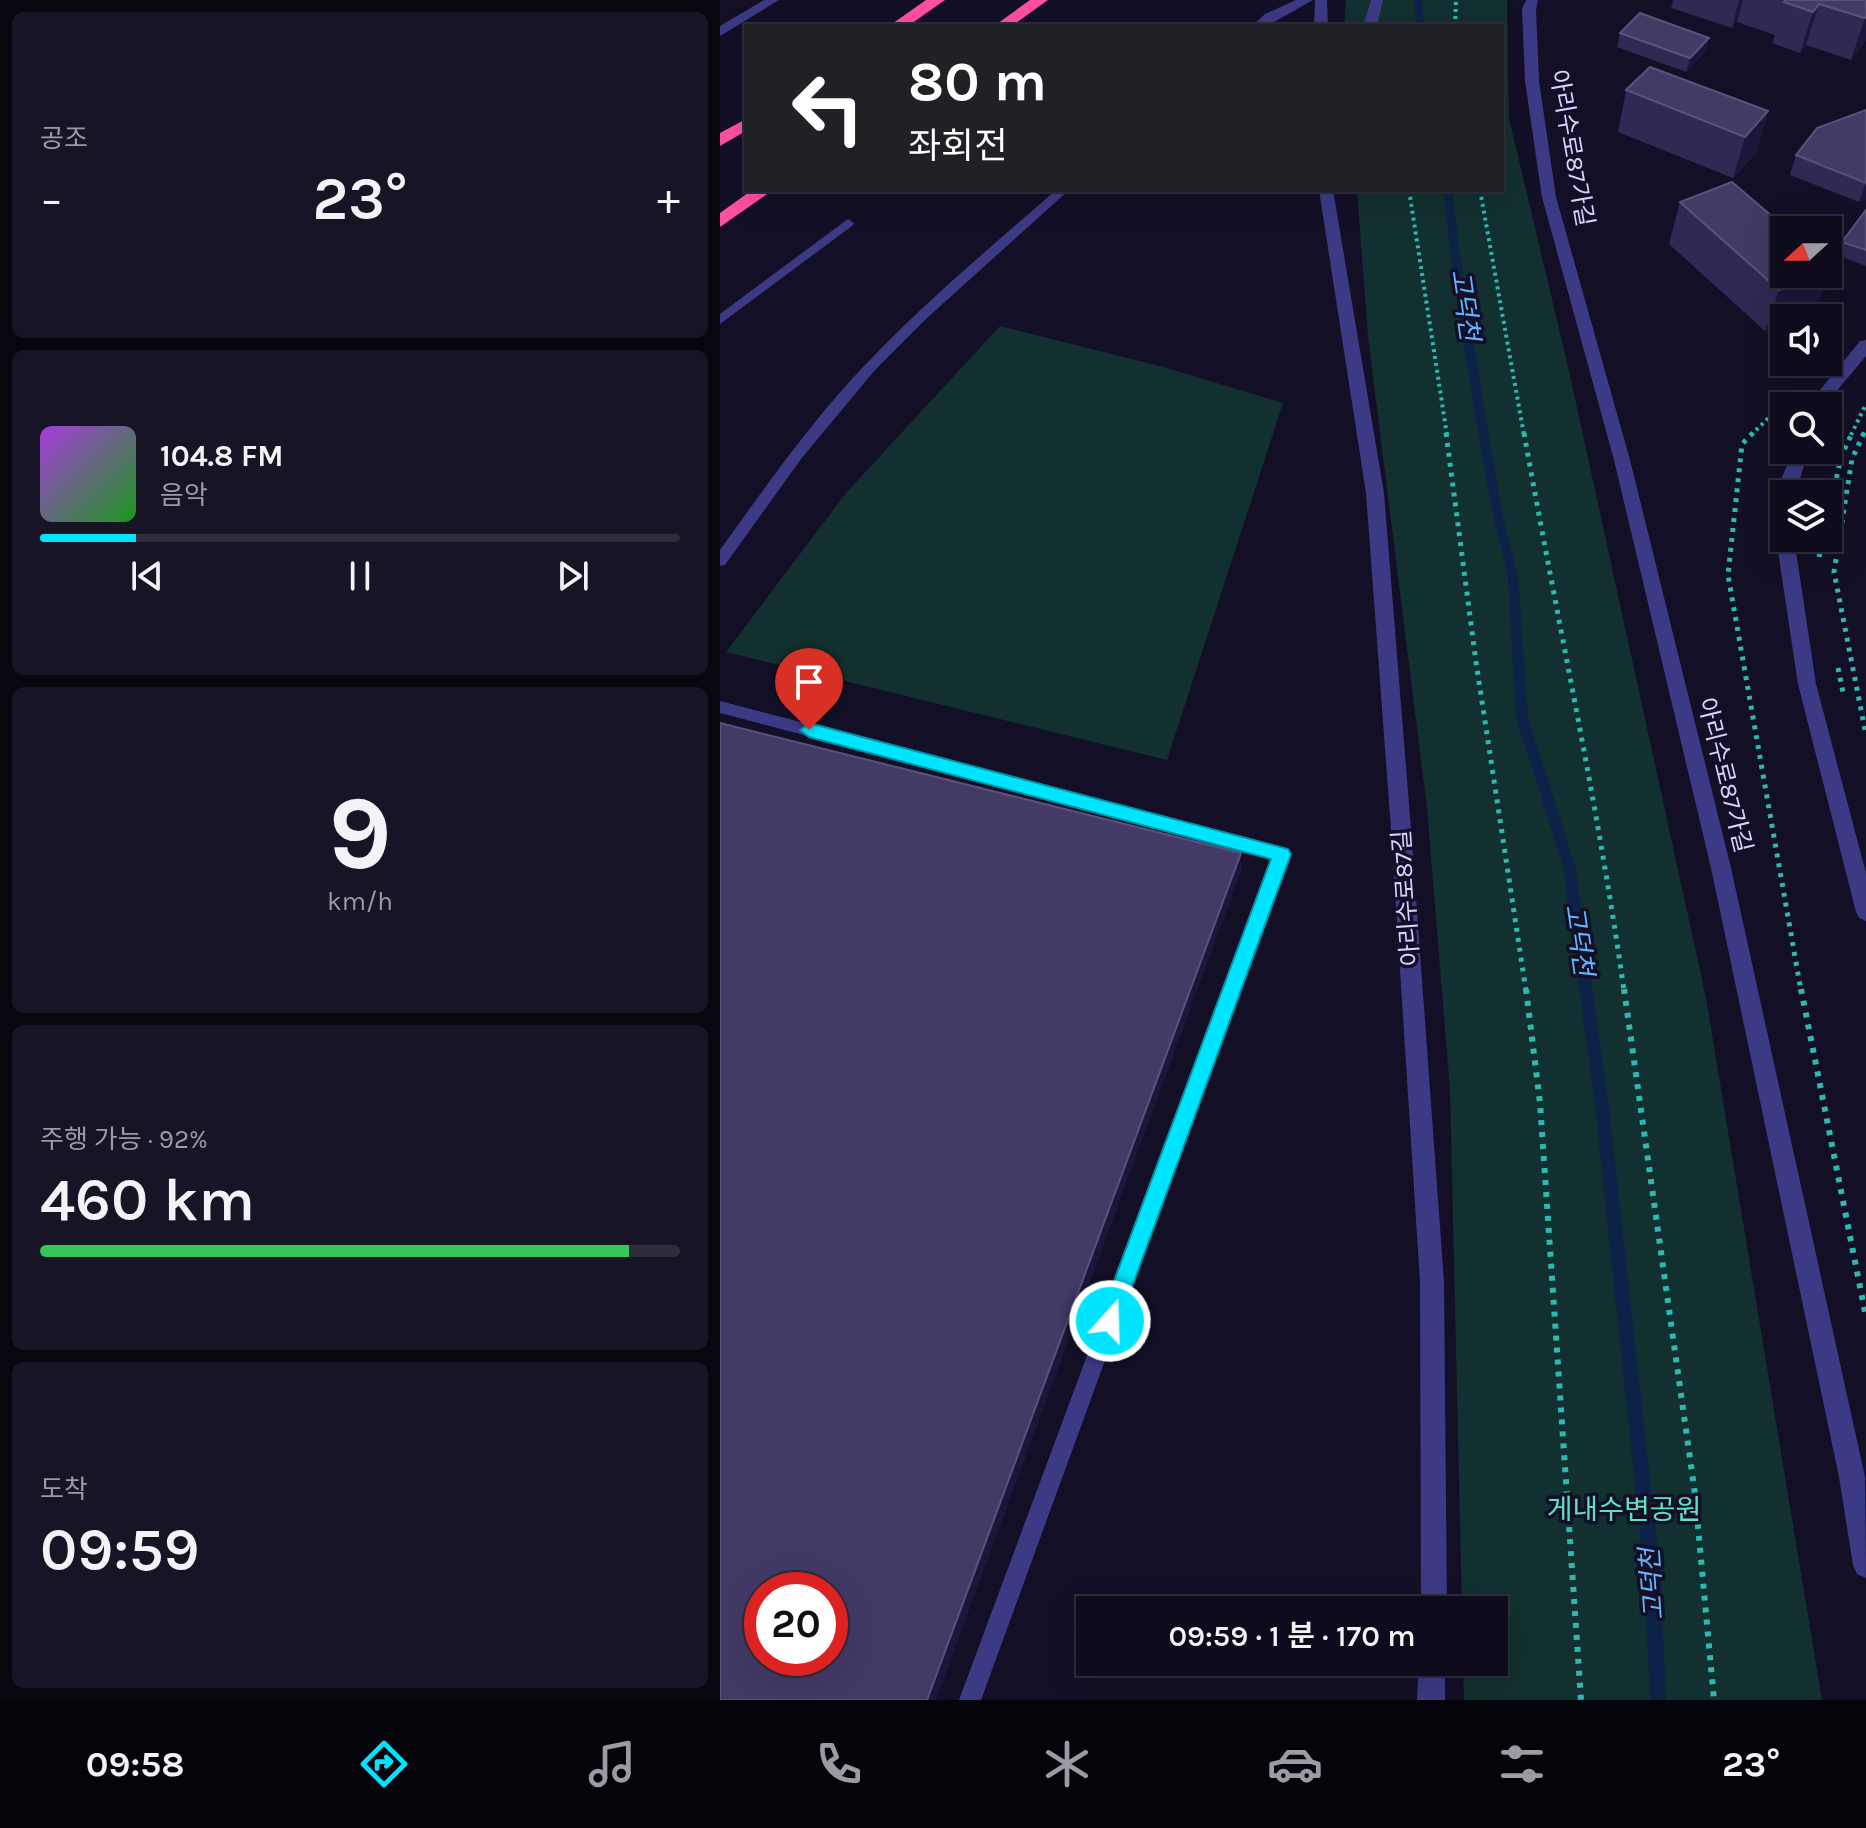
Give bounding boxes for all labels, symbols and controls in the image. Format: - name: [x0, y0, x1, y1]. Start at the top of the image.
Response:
- text: 80 m: [908, 49, 1047, 114]
- icon: left: [776, 56, 880, 160]
- street label: 아리수로87가길: [1544, 68, 1600, 228]
- text: 공조: [40, 123, 88, 154]
- text: 좌회전: [908, 125, 1007, 167]
- text: 23°: [312, 164, 408, 234]
- text: −: [40, 174, 63, 225]
- text: +: [657, 174, 680, 225]
- north arrow: [1770, 216, 1842, 288]
- map controls: [1770, 216, 1842, 552]
- water label: 고덕천: [1445, 267, 1486, 346]
- button: sound: [1770, 304, 1842, 376]
- button: search: [1770, 392, 1842, 464]
- text: 104.8 FM: [160, 438, 284, 474]
- text: 음악: [160, 480, 208, 511]
- button: layers: [1770, 480, 1842, 552]
- icon: previous: [125, 554, 169, 598]
- icon: pause: [338, 554, 382, 598]
- icon: next: [551, 554, 595, 598]
- pin: [775, 648, 843, 730]
- icon: arrive: [787, 660, 831, 704]
- street label: 아리수로87가길: [1692, 695, 1758, 855]
- text: 9: [328, 773, 392, 894]
- street label: 아리수로87길: [1387, 829, 1425, 967]
- text: km/h: [327, 886, 393, 917]
- water label: 고덕천: [1559, 902, 1600, 981]
- text: 주행 가능 · 92%: [40, 1124, 208, 1155]
- text: 460 km: [40, 1165, 255, 1235]
- position arrow: [1068, 1279, 1152, 1363]
- text: 도착: [40, 1474, 88, 1505]
- park label: 게내수변공원: [1547, 1493, 1701, 1526]
- text: 09:59: [40, 1515, 200, 1585]
- water label: 고덕천: [1634, 1544, 1670, 1621]
- speed limit sign: 20: [744, 1572, 848, 1676]
- text: 09:59 · 1 분 · 170 m: [1168, 1618, 1416, 1654]
- icon: directions: [356, 1736, 412, 1792]
- icon: music: [584, 1736, 640, 1792]
- icon: phone: [811, 1736, 867, 1792]
- icon: climate: [1039, 1736, 1095, 1792]
- icon: car: [1267, 1736, 1323, 1792]
- icon: filters: [1494, 1736, 1550, 1792]
- text: 09:58: [86, 1743, 184, 1785]
- text: 23°: [1722, 1743, 1780, 1785]

